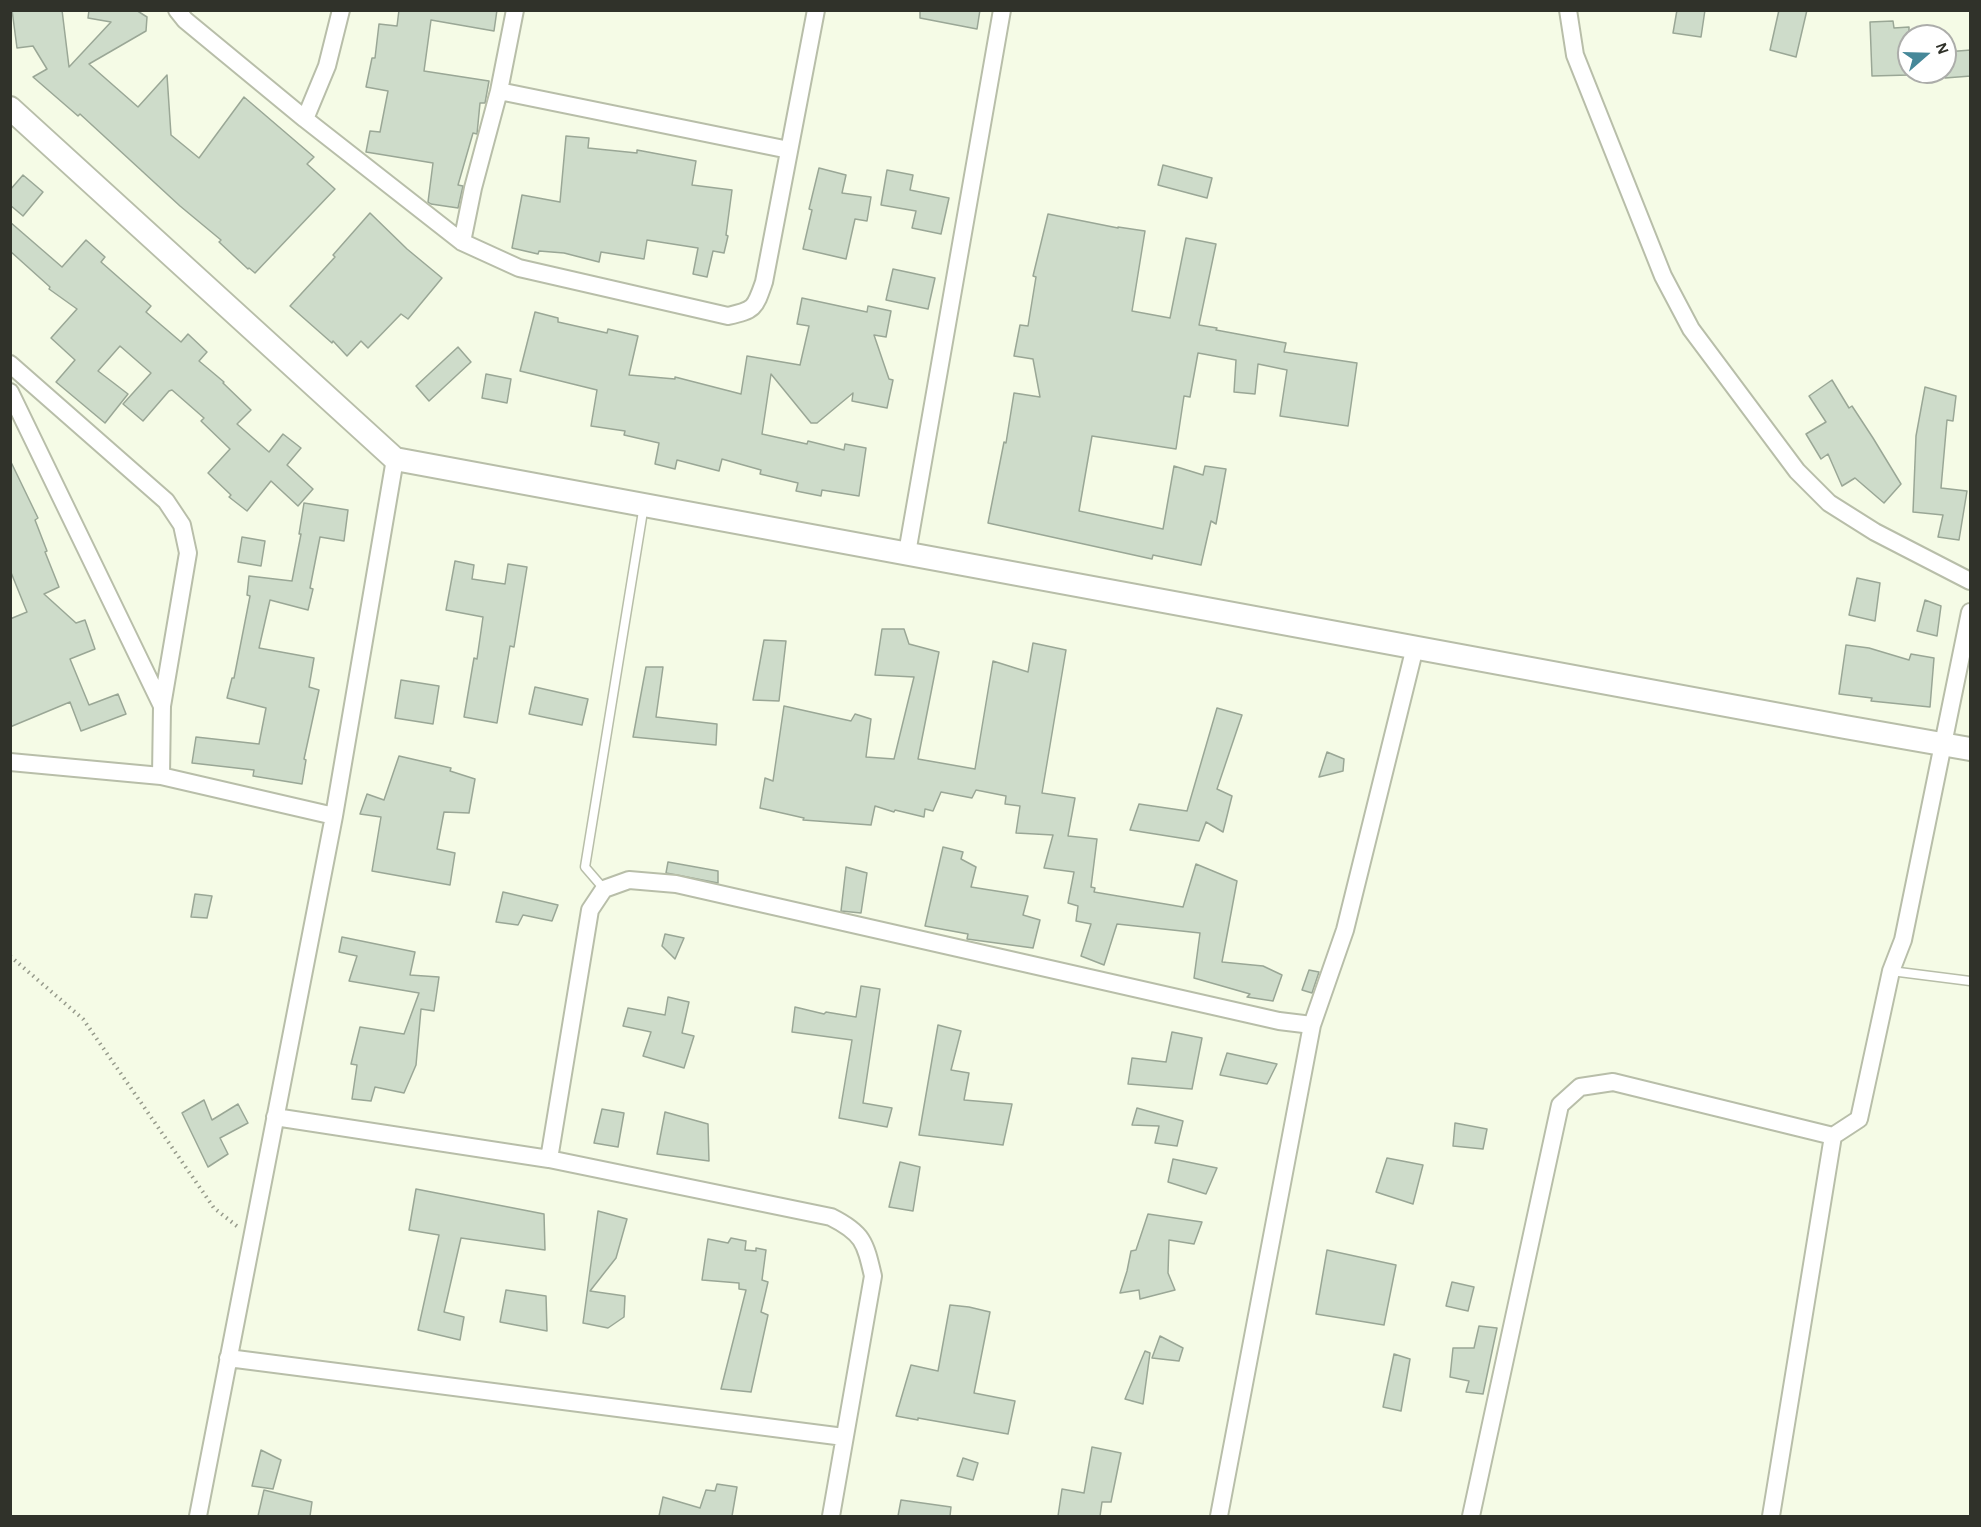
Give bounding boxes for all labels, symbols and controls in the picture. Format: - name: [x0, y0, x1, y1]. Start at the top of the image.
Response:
- north arrow: [1897, 24, 1957, 84]
- text: N: [1933, 41, 1951, 56]

